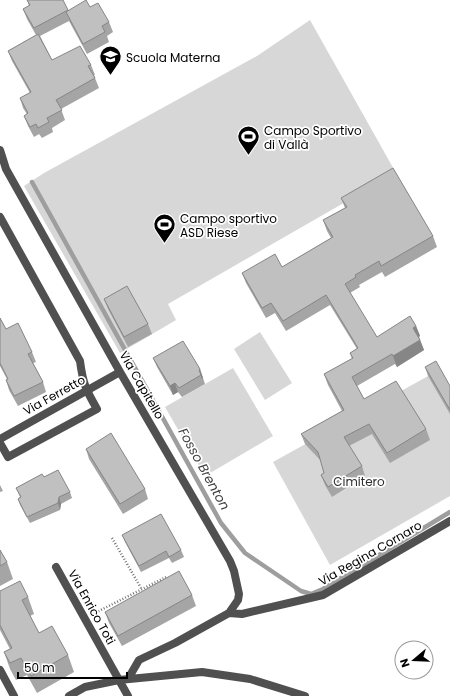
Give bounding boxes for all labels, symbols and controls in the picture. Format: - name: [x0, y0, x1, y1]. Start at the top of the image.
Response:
- school or university icon: Scuola Materna: [97, 44, 123, 77]
- place label: Scuola Materna: [126, 49, 220, 66]
- place label: Campo Sportivo di Vallà: [264, 122, 362, 153]
- sports icon: Campo Sportivo di Vallà: [236, 124, 262, 157]
- place label: Campo sportivo ASD Riese: [180, 210, 277, 241]
- sports icon: Campo sportivo ASD Riese: [151, 212, 177, 245]
- street label: Via Capitello: [116, 348, 169, 423]
- street label: Via Ferretto: [20, 371, 88, 419]
- water label: Fosso Brenton: [174, 425, 234, 513]
- park label: Cimitero: [333, 473, 385, 490]
- street label: Via Regina Cornaro: [315, 516, 425, 589]
- street label: Via Enrico Toti: [64, 566, 120, 648]
- north arrow: [394, 640, 434, 680]
- scale bar: [18, 654, 127, 680]
- text: N: [396, 657, 413, 670]
- text: 50 m: [24, 659, 55, 676]

